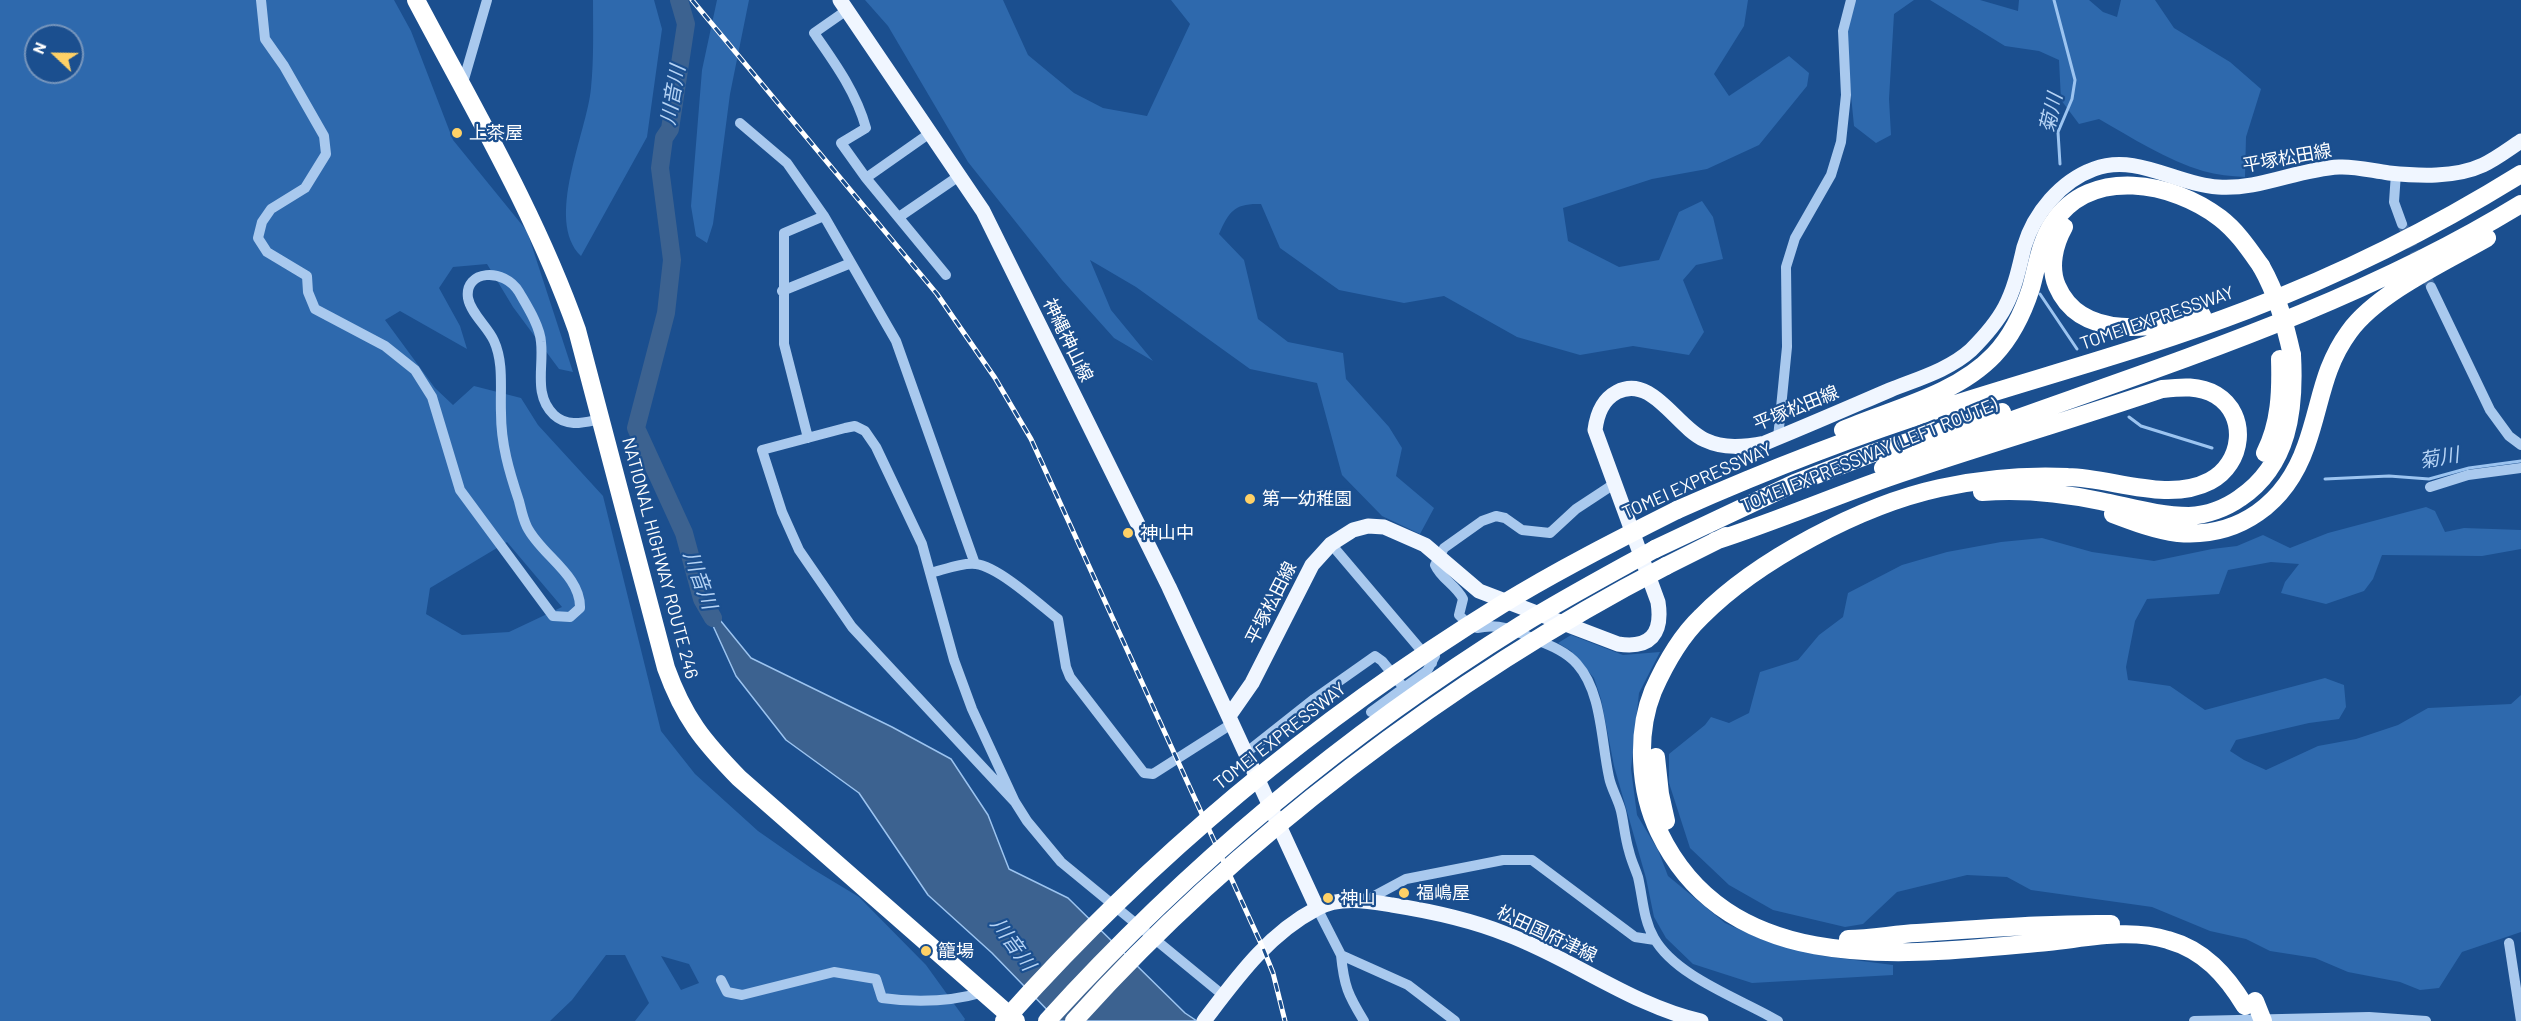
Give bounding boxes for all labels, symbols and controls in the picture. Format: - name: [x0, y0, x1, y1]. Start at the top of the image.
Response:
- north arrow: [24, 24, 84, 84]
- text: N: [28, 39, 49, 56]
- water label: 川音川: [656, 63, 690, 127]
- water label: 菊川: [2035, 91, 2067, 135]
- place label: 上茶屋: [469, 122, 523, 144]
- marker: 上茶屋: [450, 126, 464, 140]
- street label: 平塚松田線: [2241, 140, 2333, 176]
- street label: TOMEI EXPRESSWAY: [2077, 282, 2237, 354]
- street label: 神縄神山線: [1039, 295, 1097, 385]
- street label: 平塚松田線: [1750, 381, 1842, 435]
- street label: TOMEI EXPRESSWAY (LEFT ROUTE): [1738, 394, 2000, 516]
- street label: NATIONAL HIGHWAY ROUTE 246: [617, 435, 703, 681]
- street label: TOMEI EXPRESSWAY: [1619, 438, 1775, 524]
- water label: 菊川: [2417, 443, 2461, 473]
- place label: 第一幼稚園: [1262, 488, 1352, 510]
- marker: 第一幼稚園: [1243, 492, 1257, 506]
- place label: 神山中: [1140, 522, 1194, 544]
- marker: 神山中: [1121, 526, 1135, 540]
- water label: 川音川: [678, 548, 722, 612]
- street label: 平塚松田線: [1241, 558, 1301, 648]
- street label: TOMEI EXPRESSWAY: [1210, 678, 1350, 794]
- place label: 福嶋屋: [1416, 882, 1470, 904]
- marker: 福嶋屋: [1397, 886, 1411, 900]
- place label: 神山: [1340, 887, 1376, 909]
- marker: 神山: [1321, 891, 1335, 905]
- street label: 松田国府津線: [1493, 901, 1601, 967]
- water label: 川音川: [986, 913, 1040, 975]
- place label: 籠場: [938, 940, 974, 962]
- marker: 籠場: [919, 944, 933, 958]

